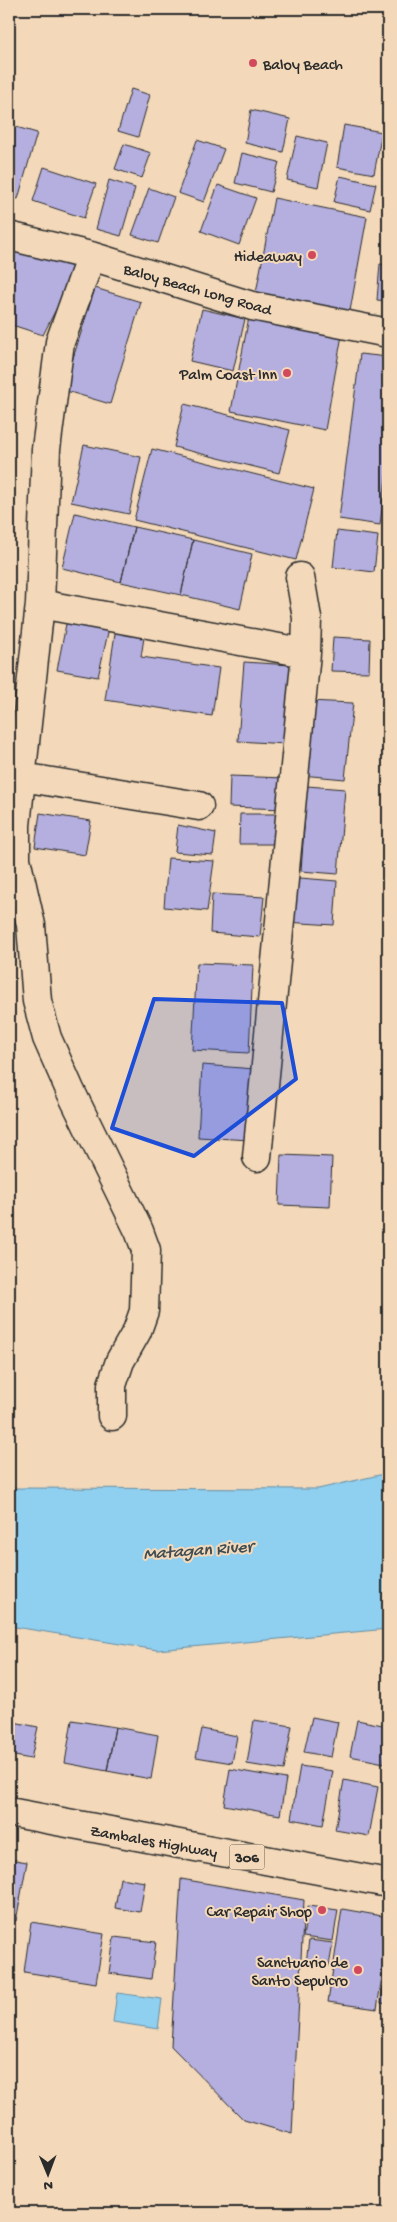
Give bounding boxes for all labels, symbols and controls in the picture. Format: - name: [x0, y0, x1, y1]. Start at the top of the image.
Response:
- marker: Baloy Beach: [247, 57, 259, 69]
- place label: Baloy Beach: [262, 57, 343, 76]
- place label: Hideaway: [234, 249, 302, 268]
- marker: Hideaway: [306, 249, 318, 261]
- street label: Baloy Beach Long Road: [120, 261, 275, 322]
- place label: Palm Coast Inn: [179, 367, 277, 386]
- marker: Palm Coast Inn: [281, 367, 293, 379]
- water label: Matagan River: [143, 1537, 257, 1566]
- street label: Zambales Highway: [88, 1823, 219, 1864]
- road number: 306: [230, 1844, 264, 1870]
- place label: Car Repair Shop: [206, 1904, 312, 1923]
- marker: Car Repair Shop: [316, 1904, 328, 1916]
- place label: Sanctuario de Santo Sepulcro: [251, 1955, 349, 1992]
- marker: Sanctuario de Santo Sepulcro: [352, 1964, 364, 1976]
- north arrow: [22, 2150, 72, 2200]
- text: N: [43, 2176, 53, 2193]

